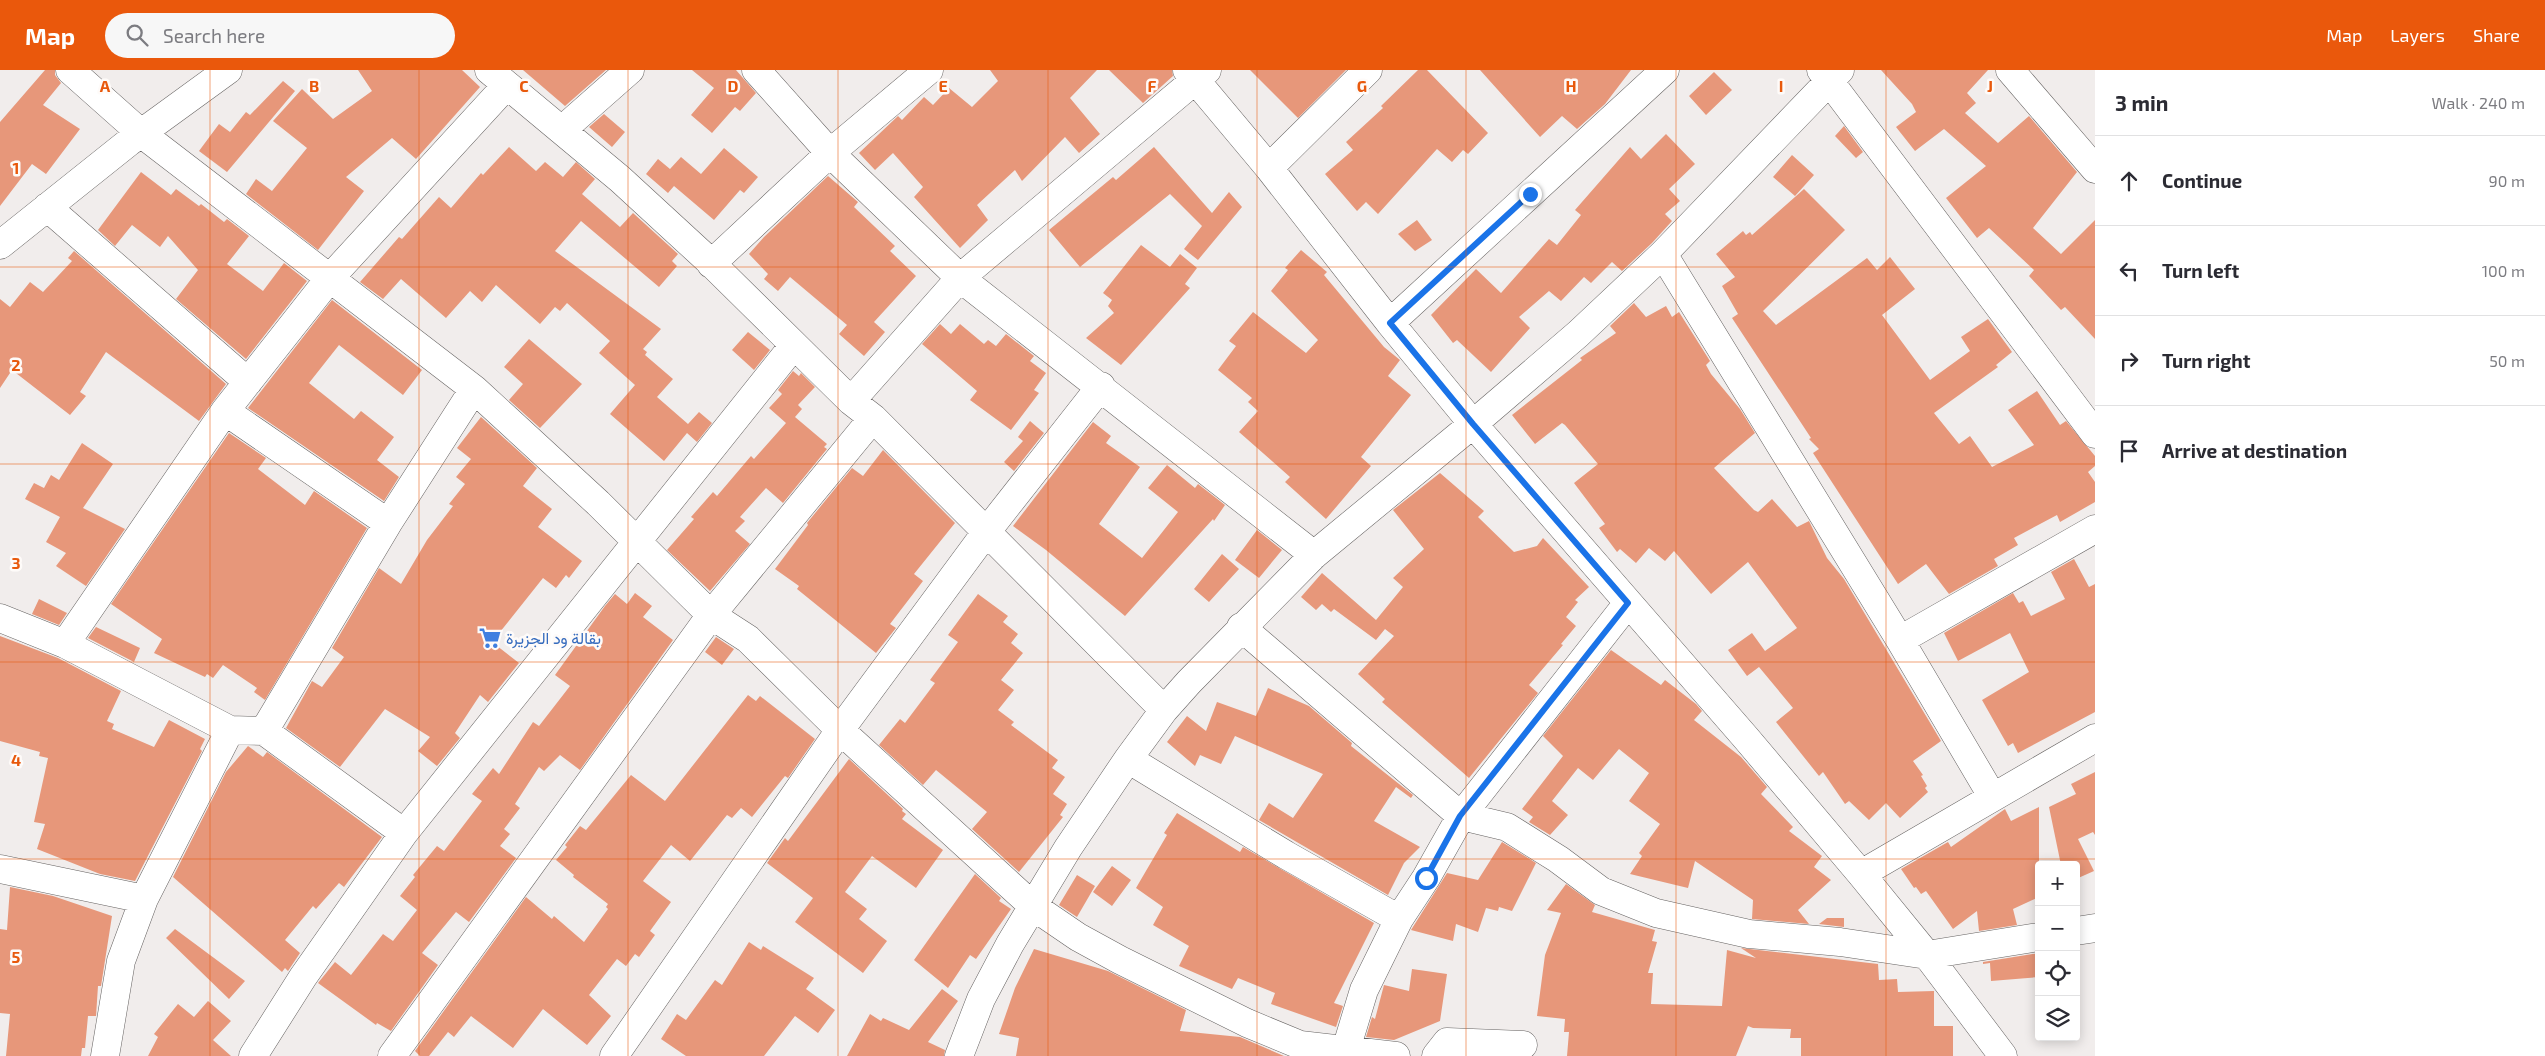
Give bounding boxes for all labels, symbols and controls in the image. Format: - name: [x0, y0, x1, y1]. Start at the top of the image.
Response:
- search box: [105, 13, 455, 58]
- text: Map: [25, 21, 75, 50]
- icon: search: [123, 21, 151, 49]
- text: Search here: [163, 24, 265, 47]
- text: Map: [2326, 24, 2362, 46]
- text: Layers: [2390, 24, 2445, 46]
- text: Share: [2473, 24, 2520, 46]
- text: A: [100, 76, 111, 95]
- text: B: [309, 76, 319, 95]
- text: C: [519, 76, 529, 95]
- text: D: [728, 76, 739, 95]
- text: E: [938, 76, 948, 95]
- text: F: [1148, 76, 1157, 95]
- text: G: [1357, 76, 1367, 95]
- text: H: [1565, 76, 1577, 95]
- text: I: [1779, 76, 1783, 95]
- text: J: [1987, 76, 1993, 95]
- text: 3 min: [2115, 90, 2168, 115]
- text: Walk · 240 m: [2432, 93, 2525, 112]
- text: 1: [13, 158, 19, 177]
- icon: ahead: [2115, 167, 2143, 195]
- text: Continue: [2162, 169, 2242, 192]
- text: 90 m: [2489, 171, 2525, 190]
- route end: [1519, 183, 1542, 206]
- icon: left: [2115, 257, 2143, 285]
- text: Turn left: [2162, 259, 2239, 282]
- text: 100 m: [2482, 261, 2525, 280]
- icon: right: [2115, 347, 2143, 375]
- text: Turn right: [2162, 349, 2250, 372]
- text: 50 m: [2489, 351, 2525, 370]
- text: 2: [11, 355, 21, 374]
- icon: arrive: [2115, 437, 2143, 465]
- text: Arrive at destination: [2162, 439, 2347, 462]
- text: 3: [11, 553, 21, 572]
- supermarket icon: بقالة ود الجزيرة: [477, 625, 503, 651]
- place label: بقالة ود الجزيرة: [506, 628, 601, 649]
- text: 4: [11, 750, 21, 769]
- map controls: [2035, 861, 2080, 1041]
- button: +: [2035, 861, 2080, 906]
- route start: [1415, 867, 1438, 890]
- button: −: [2035, 906, 2080, 951]
- text: 5: [12, 947, 21, 966]
- button: locate: [2035, 951, 2080, 996]
- button: layers: [2035, 996, 2080, 1041]

